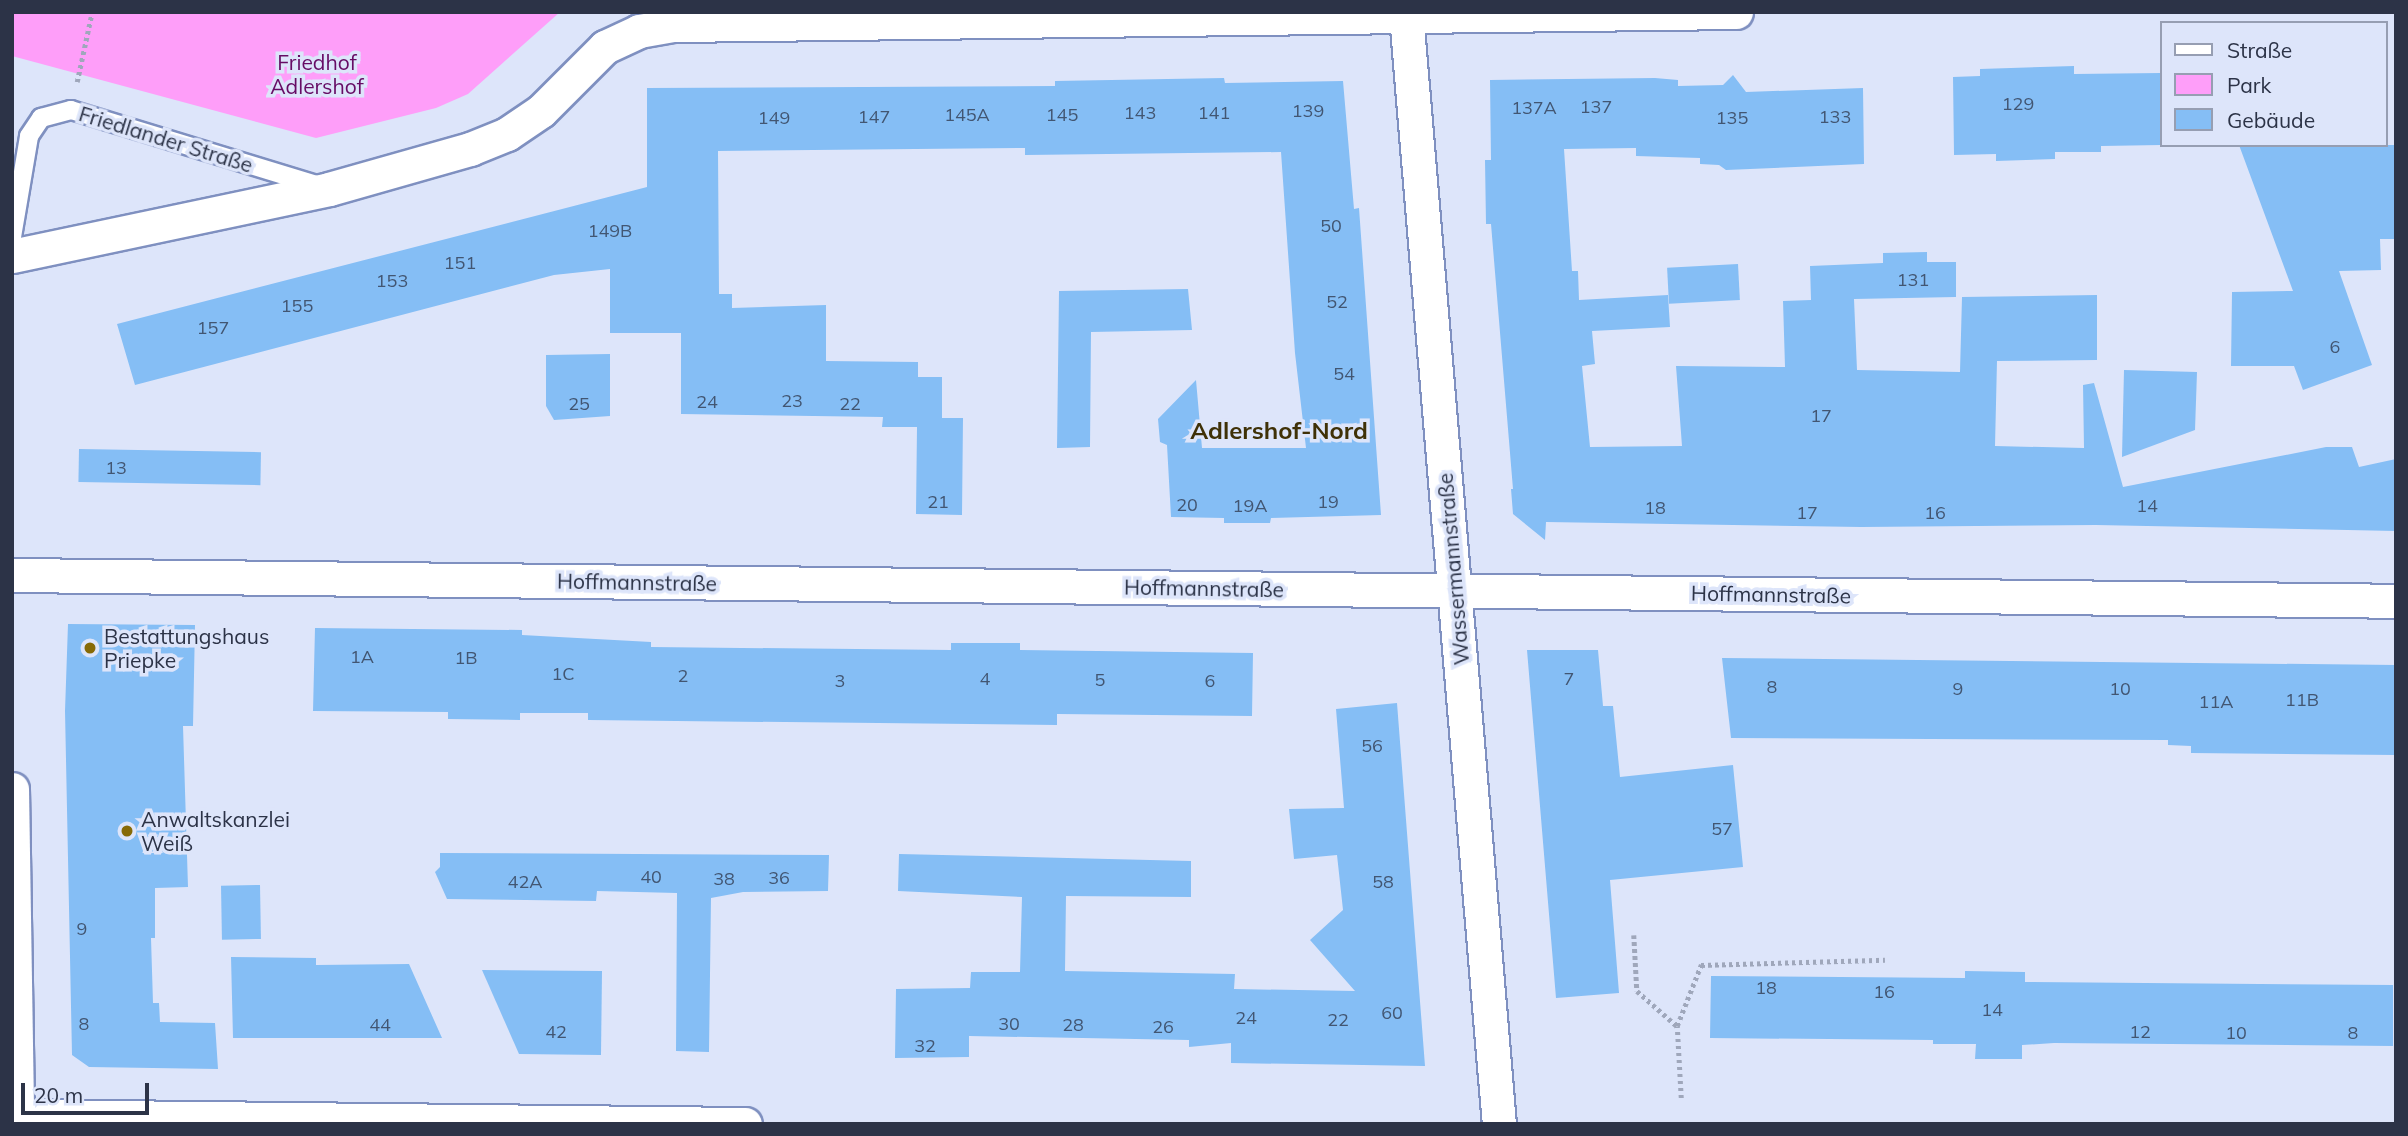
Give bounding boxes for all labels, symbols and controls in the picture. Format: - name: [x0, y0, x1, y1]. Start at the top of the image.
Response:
- legend: [2160, 21, 2387, 147]
- text: Straße: [2227, 37, 2292, 63]
- park label: Friedhof Adlershof: [270, 49, 364, 99]
- text: Park: [2227, 72, 2271, 98]
- house number: 129: [2002, 93, 2034, 115]
- house number: 137: [1580, 96, 1612, 118]
- house number: 137A: [1511, 97, 1557, 119]
- house number: 139: [1292, 100, 1324, 122]
- street label: Friedlander Straße: [76, 101, 256, 177]
- house number: 143: [1124, 102, 1156, 124]
- house number: 141: [1198, 102, 1230, 124]
- house number: 145A: [944, 104, 990, 126]
- house number: 145: [1046, 104, 1078, 126]
- house number: 147: [858, 106, 890, 128]
- house number: 133: [1819, 106, 1851, 128]
- house number: 149: [758, 107, 790, 129]
- house number: 135: [1716, 107, 1748, 129]
- text: Gebäude: [2227, 107, 2315, 133]
- house number: 50: [1320, 215, 1342, 237]
- house number: 149B: [588, 220, 632, 242]
- house number: 151: [444, 252, 476, 274]
- house number: 131: [1897, 269, 1929, 291]
- house number: 153: [376, 270, 408, 292]
- house number: 52: [1326, 291, 1348, 313]
- house number: 155: [281, 295, 313, 317]
- house number: 157: [197, 317, 229, 339]
- house number: 6: [2330, 336, 2340, 358]
- house number: 54: [1333, 363, 1355, 385]
- house number: 23: [781, 390, 803, 412]
- house number: 24: [696, 391, 718, 413]
- house number: 25: [568, 393, 590, 415]
- house number: 22: [839, 393, 861, 415]
- house number: 17: [1810, 405, 1832, 427]
- district label: Adlershof-Nord: [1190, 417, 1368, 445]
- house number: 13: [105, 457, 127, 479]
- street label: Wassermannstraße: [1432, 472, 1474, 666]
- house number: 21: [927, 491, 949, 513]
- house number: 19: [1317, 491, 1339, 513]
- house number: 20: [1176, 494, 1198, 516]
- house number: 19A: [1233, 495, 1267, 517]
- house number: 14: [2136, 495, 2158, 517]
- house number: 18: [1644, 497, 1666, 519]
- house number: 17: [1796, 502, 1818, 524]
- house number: 16: [1924, 502, 1946, 524]
- street label: Hoffmannstraße: [557, 568, 717, 596]
- street label: Hoffmannstraße: [1124, 574, 1284, 602]
- street label: Hoffmannstraße: [1691, 580, 1851, 608]
- place label: Bestattungshaus Priepke: [104, 623, 269, 673]
- marker: Bestattungshaus Priepke: [82, 640, 98, 656]
- house number: 1A: [350, 646, 374, 668]
- house number: 1B: [454, 647, 478, 669]
- house number: 1C: [551, 663, 575, 685]
- house number: 2: [678, 665, 688, 687]
- house number: 4: [980, 668, 990, 690]
- house number: 7: [1564, 668, 1574, 690]
- house number: 5: [1095, 669, 1105, 691]
- house number: 3: [835, 670, 845, 692]
- house number: 6: [1205, 670, 1215, 692]
- house number: 8: [1767, 676, 1777, 698]
- house number: 9: [1953, 678, 1963, 700]
- house number: 10: [2109, 678, 2131, 700]
- house number: 11B: [2285, 689, 2319, 711]
- house number: 11A: [2199, 691, 2233, 713]
- house number: 56: [1361, 735, 1383, 757]
- place label: Anwaltskanzlei Weiß: [141, 806, 290, 856]
- house number: 57: [1711, 818, 1733, 840]
- marker: Anwaltskanzlei Weiß: [119, 823, 135, 839]
- house number: 40: [640, 866, 662, 888]
- house number: 36: [768, 867, 790, 889]
- house number: 38: [713, 868, 735, 890]
- house number: 42A: [508, 871, 542, 893]
- house number: 58: [1372, 871, 1394, 893]
- house number: 9: [77, 918, 87, 940]
- house number: 18: [1755, 977, 1777, 999]
- house number: 16: [1873, 981, 1895, 1003]
- house number: 14: [1981, 999, 2003, 1021]
- house number: 60: [1381, 1002, 1403, 1024]
- house number: 24: [1235, 1007, 1257, 1029]
- house number: 22: [1327, 1009, 1349, 1031]
- house number: 8: [79, 1013, 89, 1035]
- house number: 30: [998, 1013, 1020, 1035]
- house number: 44: [369, 1014, 391, 1036]
- house number: 28: [1062, 1014, 1084, 1036]
- house number: 26: [1152, 1016, 1174, 1038]
- house number: 42: [545, 1021, 567, 1043]
- house number: 12: [2129, 1021, 2151, 1043]
- house number: 10: [2225, 1022, 2247, 1044]
- house number: 8: [2348, 1022, 2358, 1044]
- house number: 32: [914, 1035, 936, 1057]
- scale bar: [24, 1070, 152, 1114]
- text: 20 m: [34, 1082, 83, 1108]

